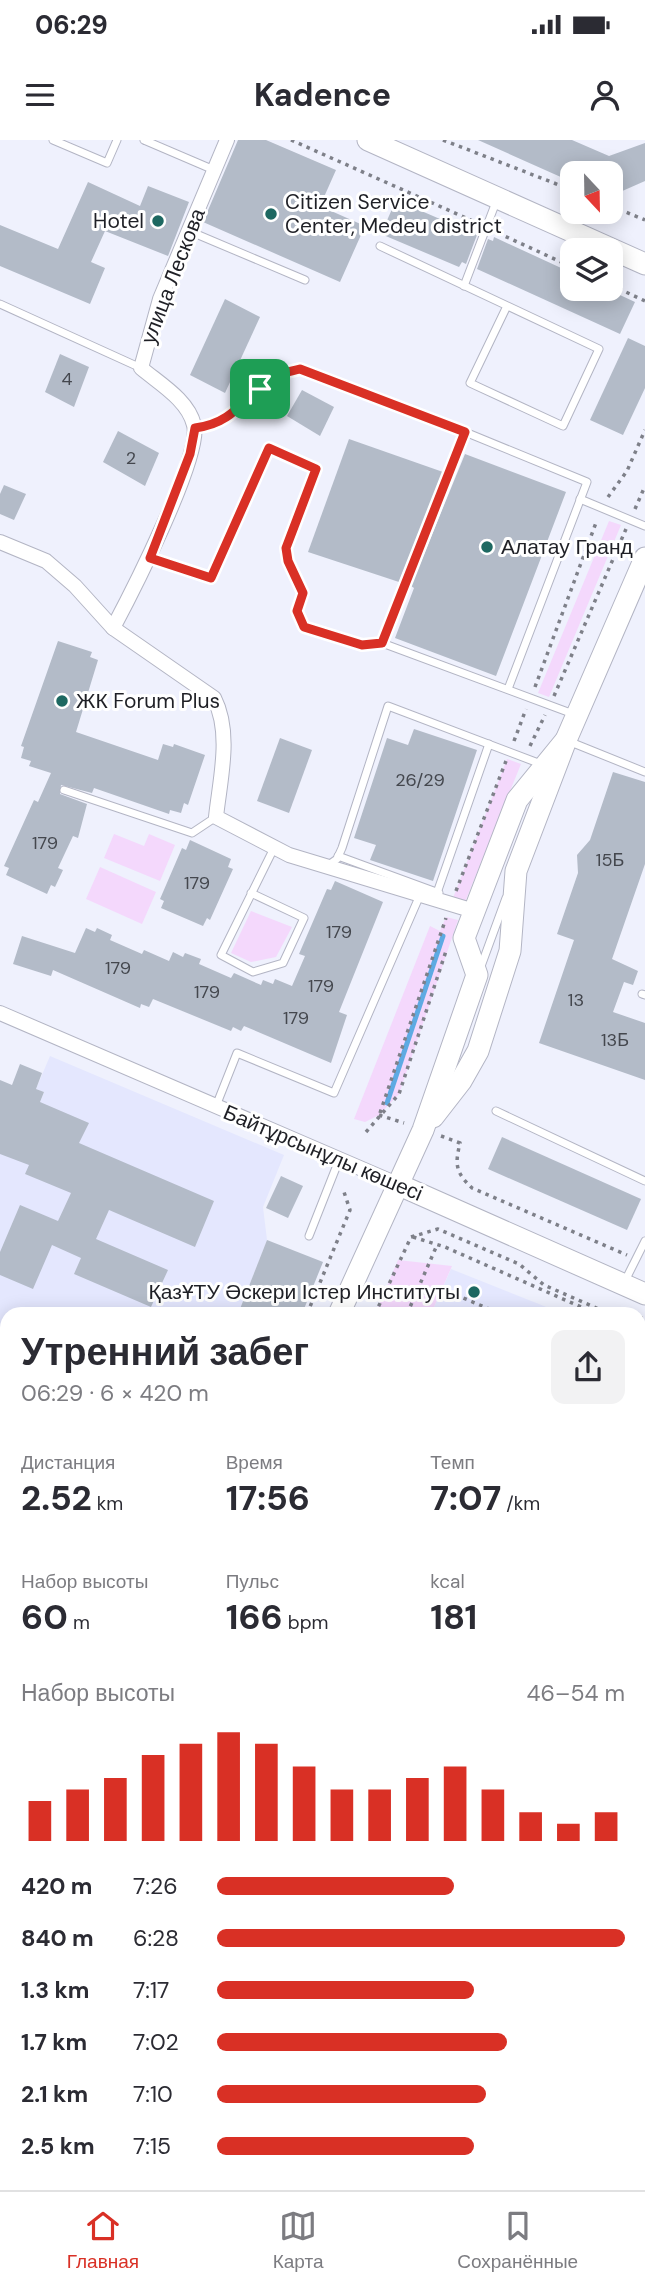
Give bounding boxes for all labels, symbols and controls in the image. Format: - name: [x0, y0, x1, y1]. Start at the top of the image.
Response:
- text: 06:29: [35, 8, 108, 42]
- text: Kadence: [254, 74, 391, 116]
- icon: menu: [21, 76, 59, 114]
- icon: person: [586, 76, 624, 114]
- north arrow: [560, 161, 623, 224]
- map controls: [560, 161, 623, 301]
- place label: Citizen Service Center, Medeu district: [285, 188, 502, 240]
- street label: улица Лескова: [134, 204, 212, 348]
- marker: Citizen Service Center, Medeu district: [263, 206, 279, 222]
- place label: Hotel: [93, 207, 144, 235]
- marker: Hotel: [150, 213, 166, 229]
- button: layers: [560, 238, 623, 301]
- pin: [230, 359, 290, 419]
- house number: 4: [62, 367, 73, 391]
- icon: arrive: [241, 370, 279, 408]
- house number: 2: [126, 446, 136, 470]
- place label: Алатау Гранд: [501, 533, 633, 561]
- marker: Алатау Гранд: [479, 539, 495, 555]
- place label: ЖК Forum Plus: [76, 687, 220, 715]
- marker: ЖК Forum Plus: [54, 693, 70, 709]
- house number: 26/29: [395, 768, 445, 792]
- house number: 179: [32, 831, 58, 855]
- house number: 15Б: [596, 848, 624, 872]
- house number: 179: [184, 871, 210, 895]
- house number: 179: [326, 920, 352, 944]
- house number: 179: [105, 956, 131, 980]
- house number: 179: [308, 974, 334, 998]
- house number: 179: [194, 980, 220, 1004]
- house number: 13: [568, 988, 584, 1012]
- house number: 179: [283, 1006, 309, 1030]
- house number: 13Б: [601, 1028, 629, 1052]
- street label: Байтұрсынұлы көшесі: [219, 1098, 427, 1208]
- place label: ҚазҰТУ Әскери Істер Институты: [149, 1278, 460, 1306]
- marker: ҚазҰТУ Әскери Істер Институты: [466, 1284, 482, 1300]
- text: Утренний забег: [21, 1327, 309, 1377]
- button: share: [551, 1330, 625, 1404]
- text: 06:29 · 6 × 420 m: [21, 1378, 209, 1408]
- text: Дистанция: [21, 1450, 115, 1475]
- text: Время: [226, 1450, 283, 1475]
- text: Темп: [430, 1450, 475, 1475]
- text: 2.52: [21, 1475, 92, 1521]
- text: 17:56: [226, 1475, 310, 1521]
- text: 7:07: [430, 1475, 501, 1521]
- text: km: [92, 1491, 123, 1516]
- text: /km: [501, 1491, 540, 1516]
- text: Набор высоты: [21, 1569, 148, 1594]
- text: Пульс: [226, 1569, 279, 1594]
- text: kcal: [430, 1569, 465, 1594]
- text: 60: [21, 1594, 68, 1640]
- text: 166: [226, 1594, 283, 1640]
- text: 181: [430, 1594, 477, 1640]
- text: m: [68, 1610, 90, 1635]
- text: bpm: [283, 1610, 329, 1635]
- text: Набор высоты: [21, 1678, 175, 1708]
- text: 46–54 m: [527, 1678, 625, 1708]
- text: 420 m: [21, 1871, 92, 1901]
- text: 7:26: [133, 1871, 178, 1901]
- text: 840 m: [21, 1923, 94, 1953]
- text: 6:28: [133, 1923, 179, 1953]
- text: 1.3 km: [21, 1975, 89, 2005]
- text: 7:17: [133, 1975, 169, 2005]
- text: 1.7 km: [21, 2027, 87, 2057]
- text: 7:02: [133, 2027, 179, 2057]
- text: 2.1 km: [21, 2079, 88, 2109]
- text: 7:10: [133, 2079, 173, 2109]
- text: 2.5 km: [21, 2131, 95, 2161]
- text: 7:15: [133, 2131, 171, 2161]
- tab: Главная: [67, 2207, 139, 2274]
- tab: Карта: [273, 2207, 324, 2274]
- tab: Сохранённые: [457, 2207, 578, 2274]

